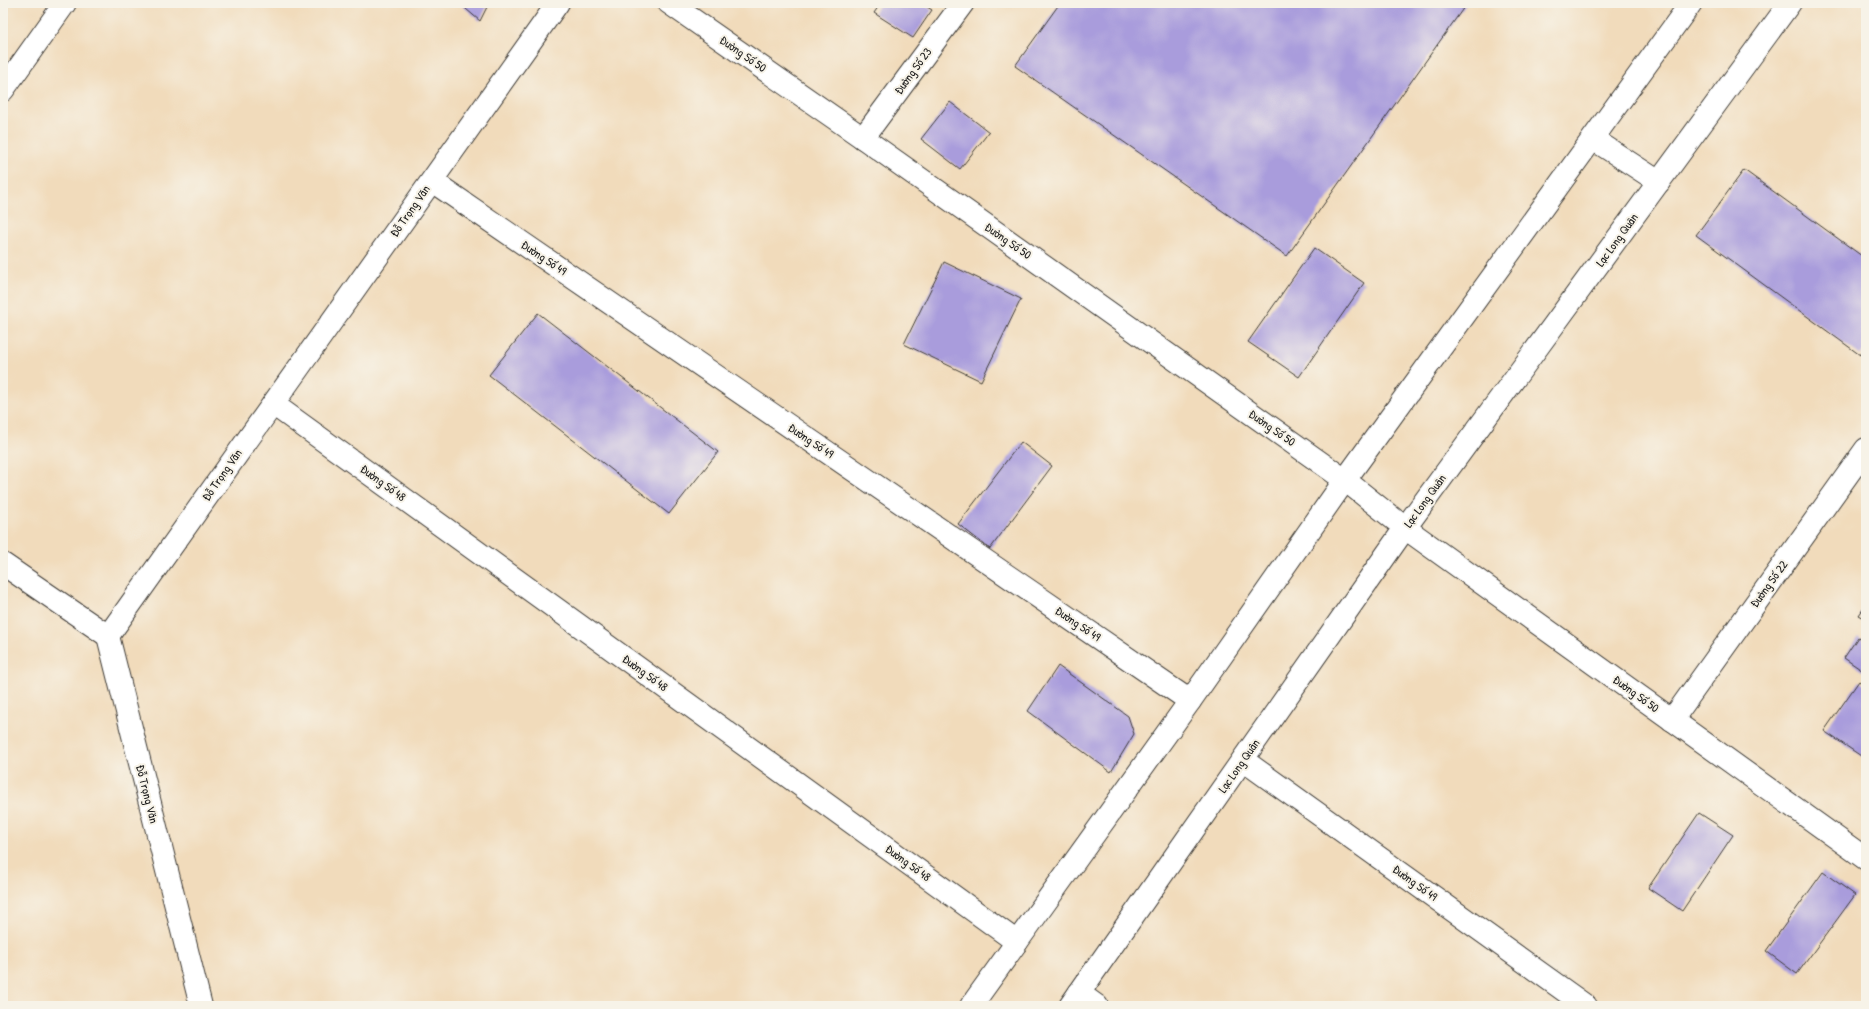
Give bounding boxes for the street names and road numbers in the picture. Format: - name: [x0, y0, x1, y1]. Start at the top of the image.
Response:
- street label: Đường Số 50: [717, 31, 770, 76]
- street label: Đường Số 23: [890, 44, 935, 97]
- street label: Đỗ Trọng Văn: [386, 181, 434, 240]
- street label: Lạc Long Quân: [1591, 210, 1642, 270]
- street label: Đường Số 50: [982, 218, 1035, 263]
- street label: Đường Số 49: [518, 236, 571, 279]
- street label: Đường Số 50: [1246, 405, 1299, 450]
- street label: Đường Số 49: [785, 419, 838, 462]
- street label: Đỗ Trọng Văn: [198, 445, 246, 504]
- street label: Đường Số 48: [357, 460, 410, 505]
- street label: Lạc Long Quân: [1399, 471, 1450, 531]
- street label: Đường Số 22: [1746, 557, 1792, 611]
- street label: Đường Số 49: [1052, 602, 1105, 645]
- street label: Đường Số 48: [619, 650, 672, 695]
- street label: Đường Số 50: [1610, 671, 1663, 716]
- street label: Lạc Long Quân: [1214, 735, 1263, 796]
- street label: Đỗ Trọng Văn: [132, 763, 163, 825]
- street label: Đường Số 48: [882, 840, 935, 885]
- street label: Đường Số 49: [1389, 861, 1442, 905]

